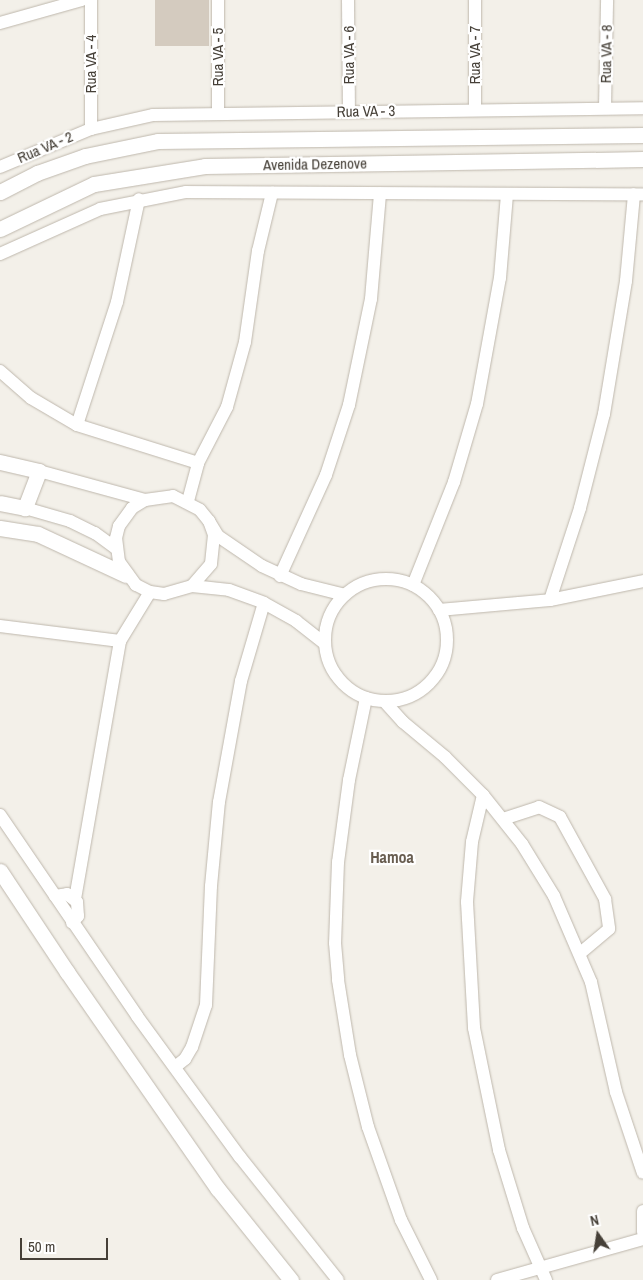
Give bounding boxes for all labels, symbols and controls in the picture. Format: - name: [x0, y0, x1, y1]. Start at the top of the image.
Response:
- street label: Rua VA - 8: [596, 24, 616, 84]
- street label: Rua VA - 6: [340, 25, 358, 85]
- street label: Rua VA - 7: [466, 25, 484, 85]
- street label: Rua VA - 5: [209, 27, 227, 87]
- street label: Rua VA - 4: [82, 34, 100, 94]
- street label: Rua VA - 3: [336, 101, 396, 121]
- street label: Rua VA - 2: [14, 127, 76, 167]
- street label: Avenida Dezenove: [263, 154, 367, 174]
- district label: Hamoa: [370, 847, 414, 867]
- north arrow: [573, 1210, 623, 1260]
- text: N: [589, 1211, 601, 1230]
- scale bar: [22, 1228, 110, 1260]
- text: 50 m: [28, 1236, 55, 1257]

